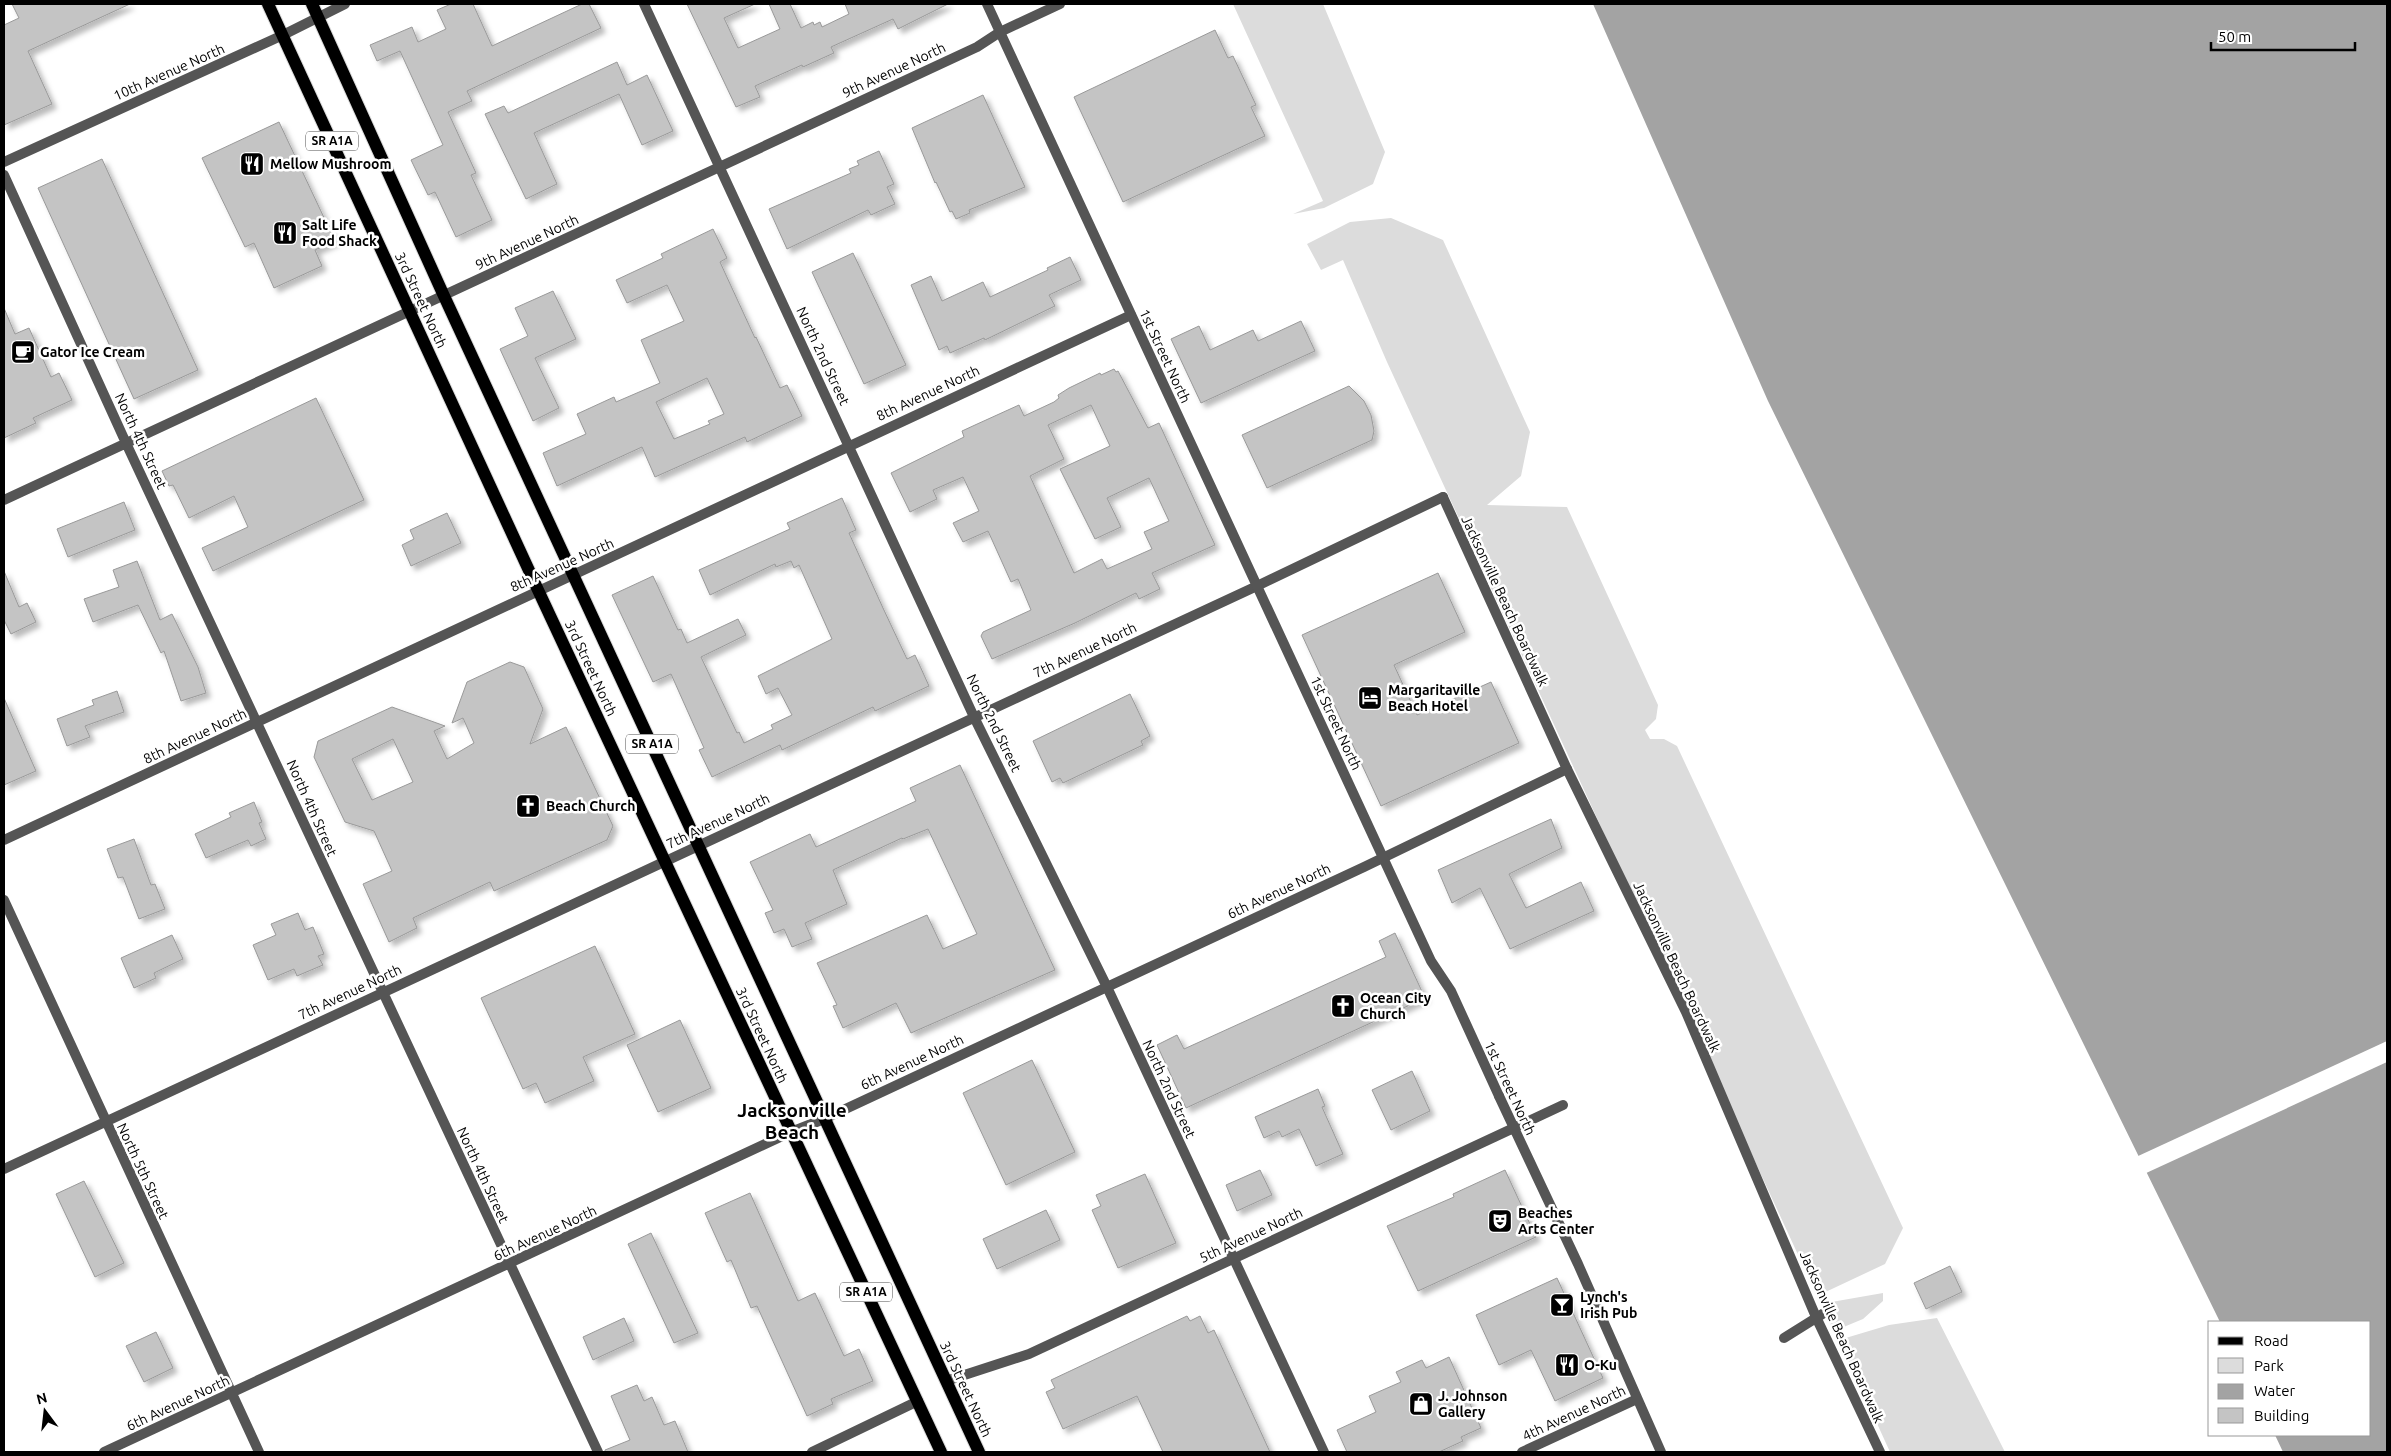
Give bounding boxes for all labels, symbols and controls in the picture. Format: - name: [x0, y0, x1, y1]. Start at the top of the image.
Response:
- scale bar: [2211, 20, 2355, 52]
- text: 50 m: [2218, 28, 2251, 45]
- street label: 9th Avenue North: [840, 39, 948, 101]
- street label: 10th Avenue North: [111, 40, 227, 104]
- road number: SR A1A: [306, 132, 358, 150]
- restaurant icon: Mellow Mushroom: [239, 151, 265, 177]
- place label: Mellow Mushroom: [270, 156, 392, 172]
- street label: 9th Avenue North: [473, 211, 581, 273]
- place label: Salt Life Food Shack: [302, 217, 377, 249]
- restaurant icon: Salt Life Food Shack: [272, 220, 298, 246]
- street label: 3rd Street North: [392, 250, 450, 350]
- street label: North 2nd Street: [793, 304, 853, 408]
- street label: 1st Street North: [1136, 306, 1194, 406]
- cafe icon: Gator Ice Cream: [10, 339, 36, 365]
- place label: Gator Ice Cream: [40, 344, 145, 360]
- street label: 8th Avenue North: [874, 362, 982, 424]
- street label: North 4th Street: [112, 391, 170, 492]
- street label: Jacksonville Beach Boardwalk: [1458, 513, 1552, 689]
- street label: 8th Avenue North: [508, 535, 616, 595]
- street label: 3rd Street North: [562, 618, 620, 718]
- street label: 7th Avenue North: [1031, 619, 1139, 681]
- street label: North 2nd Street: [963, 672, 1025, 775]
- street label: 1st Street North: [1307, 673, 1365, 773]
- place label: Margaritaville Beach Hotel: [1388, 682, 1480, 714]
- hotel icon: Margaritaville Beach Hotel: [1357, 685, 1383, 711]
- street label: 8th Avenue North: [141, 705, 249, 767]
- road number: SR A1A: [626, 734, 678, 754]
- street label: North 4th Street: [284, 757, 341, 859]
- street label: 7th Avenue North: [664, 790, 772, 852]
- church icon: Beach Church: [515, 793, 541, 819]
- place label: Beach Church: [546, 798, 635, 814]
- street label: 6th Avenue North: [1225, 860, 1333, 922]
- street label: Jacksonville Beach Boardwalk: [1630, 879, 1724, 1055]
- street label: 7th Avenue North: [296, 961, 404, 1023]
- street label: 3rd Street North: [733, 985, 791, 1085]
- place label: Ocean City Church: [1360, 990, 1432, 1022]
- church icon: Ocean City Church: [1330, 993, 1356, 1019]
- street label: 6th Avenue North: [858, 1031, 966, 1093]
- street label: North 2nd Street: [1139, 1037, 1199, 1141]
- street label: 1st Street North: [1481, 1038, 1539, 1138]
- district label: Jacksonville Beach: [737, 1099, 847, 1143]
- street label: North 5th Street: [114, 1121, 172, 1222]
- street label: North 4th Street: [454, 1125, 512, 1226]
- street label: 6th Avenue North: [491, 1202, 599, 1264]
- street label: 5th Avenue North: [1197, 1204, 1305, 1266]
- place label: Beaches Arts Center: [1518, 1205, 1595, 1237]
- theatre icon: Beaches Arts Center: [1487, 1208, 1513, 1234]
- street label: Jacksonville Beach Boardwalk: [1797, 1249, 1887, 1425]
- road number: SR A1A: [840, 1282, 892, 1301]
- place label: Lynch's Irish Pub: [1580, 1289, 1637, 1321]
- bar icon: Lynch's Irish Pub: [1549, 1292, 1575, 1318]
- legend: [2208, 1321, 2371, 1436]
- text: Road: [2254, 1332, 2289, 1349]
- street label: 3rd Street North: [937, 1339, 995, 1439]
- restaurant icon: O-Ku: [1554, 1352, 1580, 1378]
- place label: O-Ku: [1584, 1357, 1617, 1373]
- text: Park: [2254, 1357, 2284, 1374]
- street label: 6th Avenue North: [124, 1372, 232, 1434]
- street label: 4th Avenue North: [1520, 1382, 1628, 1444]
- text: Water: [2254, 1382, 2295, 1399]
- north arrow: [20, 1386, 70, 1436]
- place label: J. Johnson Gallery: [1438, 1388, 1507, 1420]
- text: N: [35, 1389, 49, 1408]
- shop icon: J. Johnson Gallery: [1408, 1391, 1434, 1417]
- text: Building: [2254, 1407, 2309, 1424]

